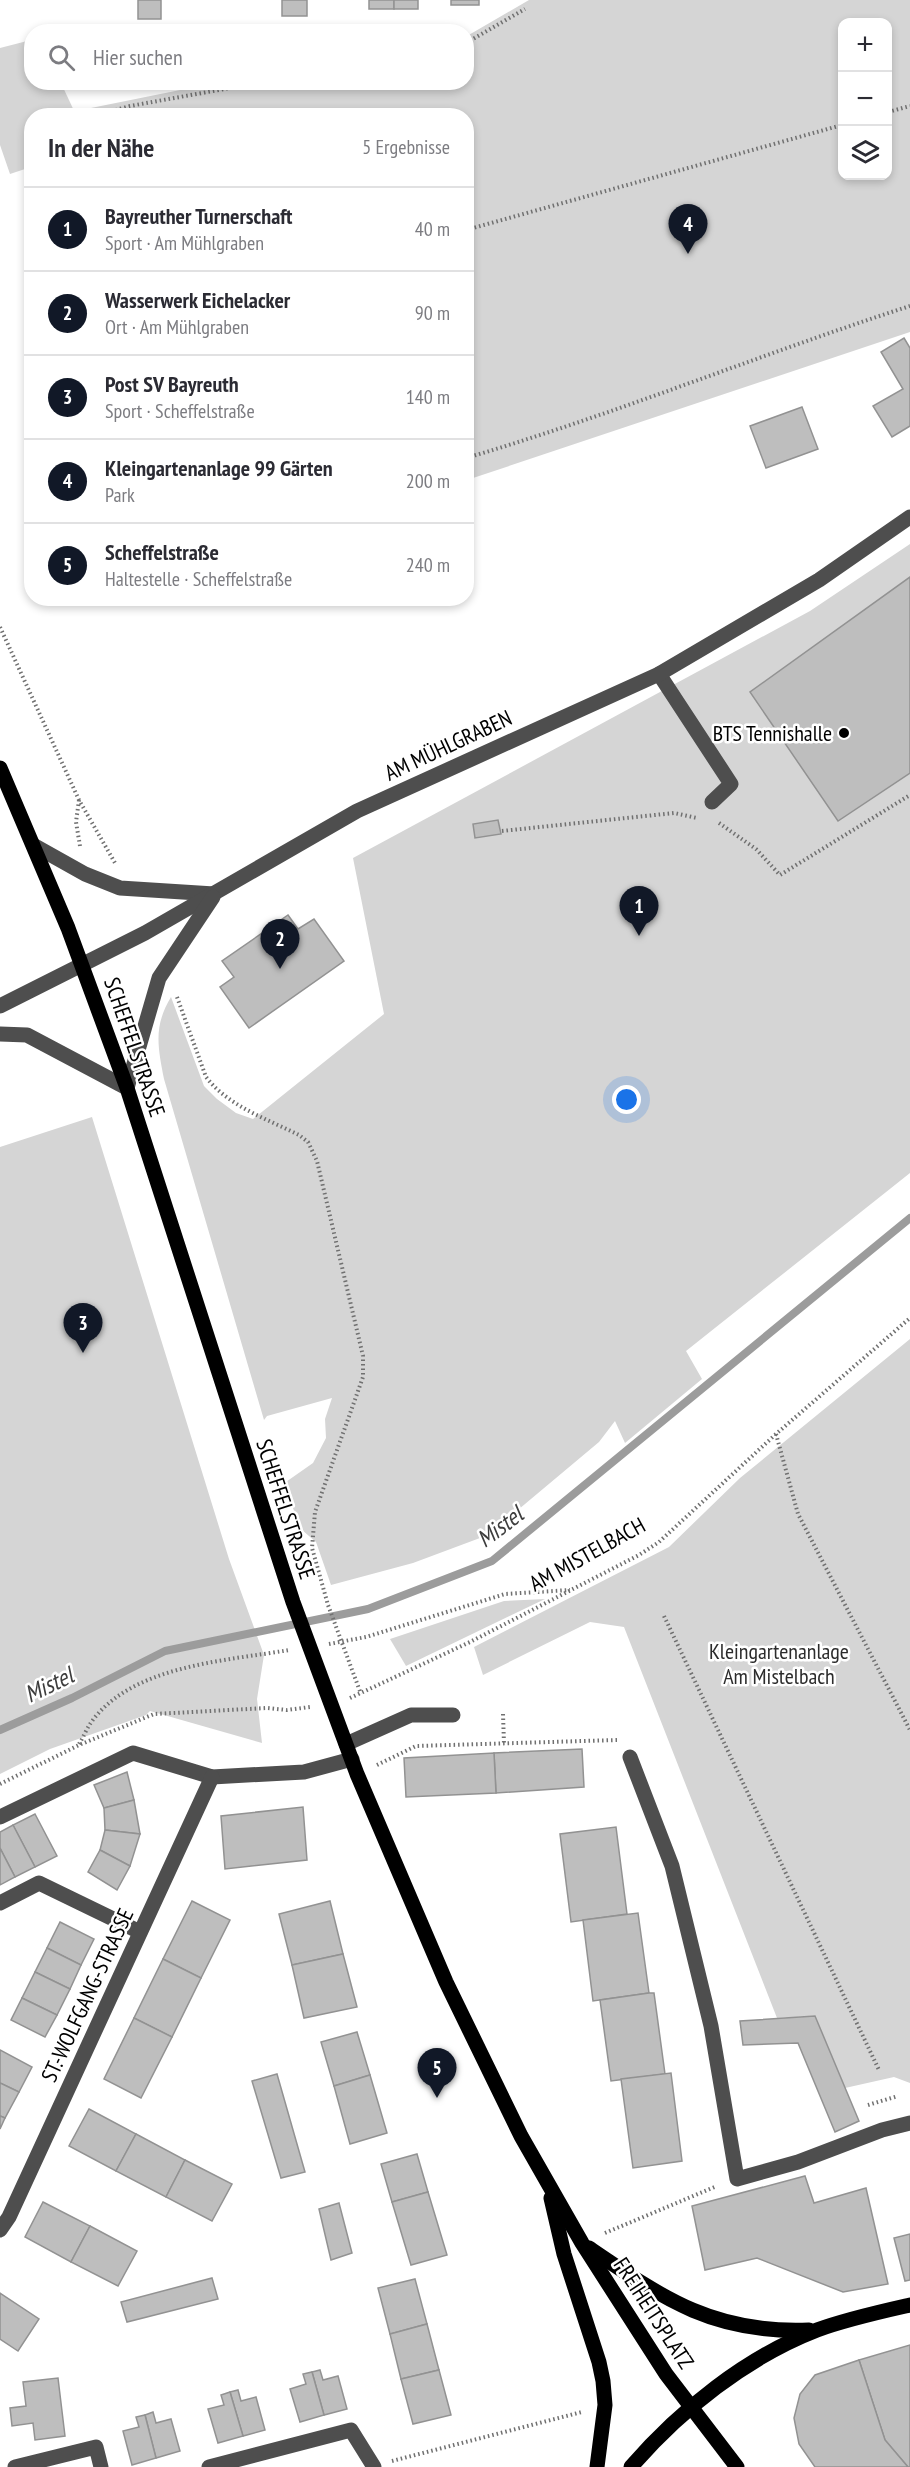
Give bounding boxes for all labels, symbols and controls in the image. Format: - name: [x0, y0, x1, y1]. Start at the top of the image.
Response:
- map controls: [838, 18, 892, 180]
- button: +: [838, 18, 892, 72]
- search box: [24, 24, 474, 90]
- icon: search: [45, 41, 78, 74]
- text: Hier suchen: [93, 43, 183, 71]
- button: −: [838, 72, 892, 126]
- button: layers: [838, 126, 892, 180]
- text: In der Nähe: [48, 131, 154, 164]
- text: 5 Ergebnisse: [362, 134, 450, 160]
- text: Bayreuther Turnerschaft: [105, 202, 292, 230]
- pin: 4: [668, 204, 708, 254]
- text: 1: [63, 216, 72, 242]
- text: 40 m: [415, 216, 450, 242]
- text: Sport · Am Mühlgraben: [105, 230, 264, 256]
- text: Wasserwerk Eichelacker: [105, 286, 290, 314]
- text: 2: [63, 300, 72, 326]
- text: 90 m: [415, 300, 450, 326]
- text: Ort · Am Mühlgraben: [105, 314, 249, 340]
- text: Post SV Bayreuth: [105, 370, 239, 398]
- text: 3: [63, 384, 72, 410]
- text: 140 m: [406, 384, 450, 410]
- text: Sport · Scheffelstraße: [105, 398, 255, 424]
- text: Kleingartenanlage 99 Gärten: [105, 454, 333, 482]
- text: 4: [63, 468, 72, 494]
- text: 200 m: [406, 468, 450, 494]
- text: Park: [105, 482, 135, 508]
- text: Scheffelstraße: [105, 538, 219, 566]
- text: 5: [63, 552, 72, 578]
- text: 240 m: [406, 552, 450, 578]
- text: Haltestelle · Scheffelstraße: [105, 566, 292, 592]
- street label: AM MÜHLGRABEN: [380, 703, 516, 787]
- place label: BTS Tennishalle: [713, 719, 832, 747]
- marker: BTS Tennishalle: [837, 726, 851, 740]
- pin: 1: [620, 886, 658, 936]
- pin: 2: [260, 920, 300, 969]
- street label: SCHEFFELSTRASSE: [98, 974, 172, 1120]
- your location: [612, 1085, 641, 1114]
- pin: 3: [64, 1304, 103, 1353]
- street label: SCHEFFELSTRASSE: [250, 1436, 322, 1582]
- water label: Mistel: [470, 1498, 531, 1554]
- street label: AM MISTELBACH: [524, 1511, 650, 1597]
- park label: Kleingartenanlage Am Mistelbach: [709, 1637, 849, 1690]
- water label: Mistel: [19, 1658, 80, 1710]
- street label: ST.-WOLFGANG-STRASSE: [34, 1904, 140, 2086]
- pin: 5: [418, 2048, 456, 2098]
- street label: FREIHEITSPLATZ: [608, 2252, 701, 2374]

